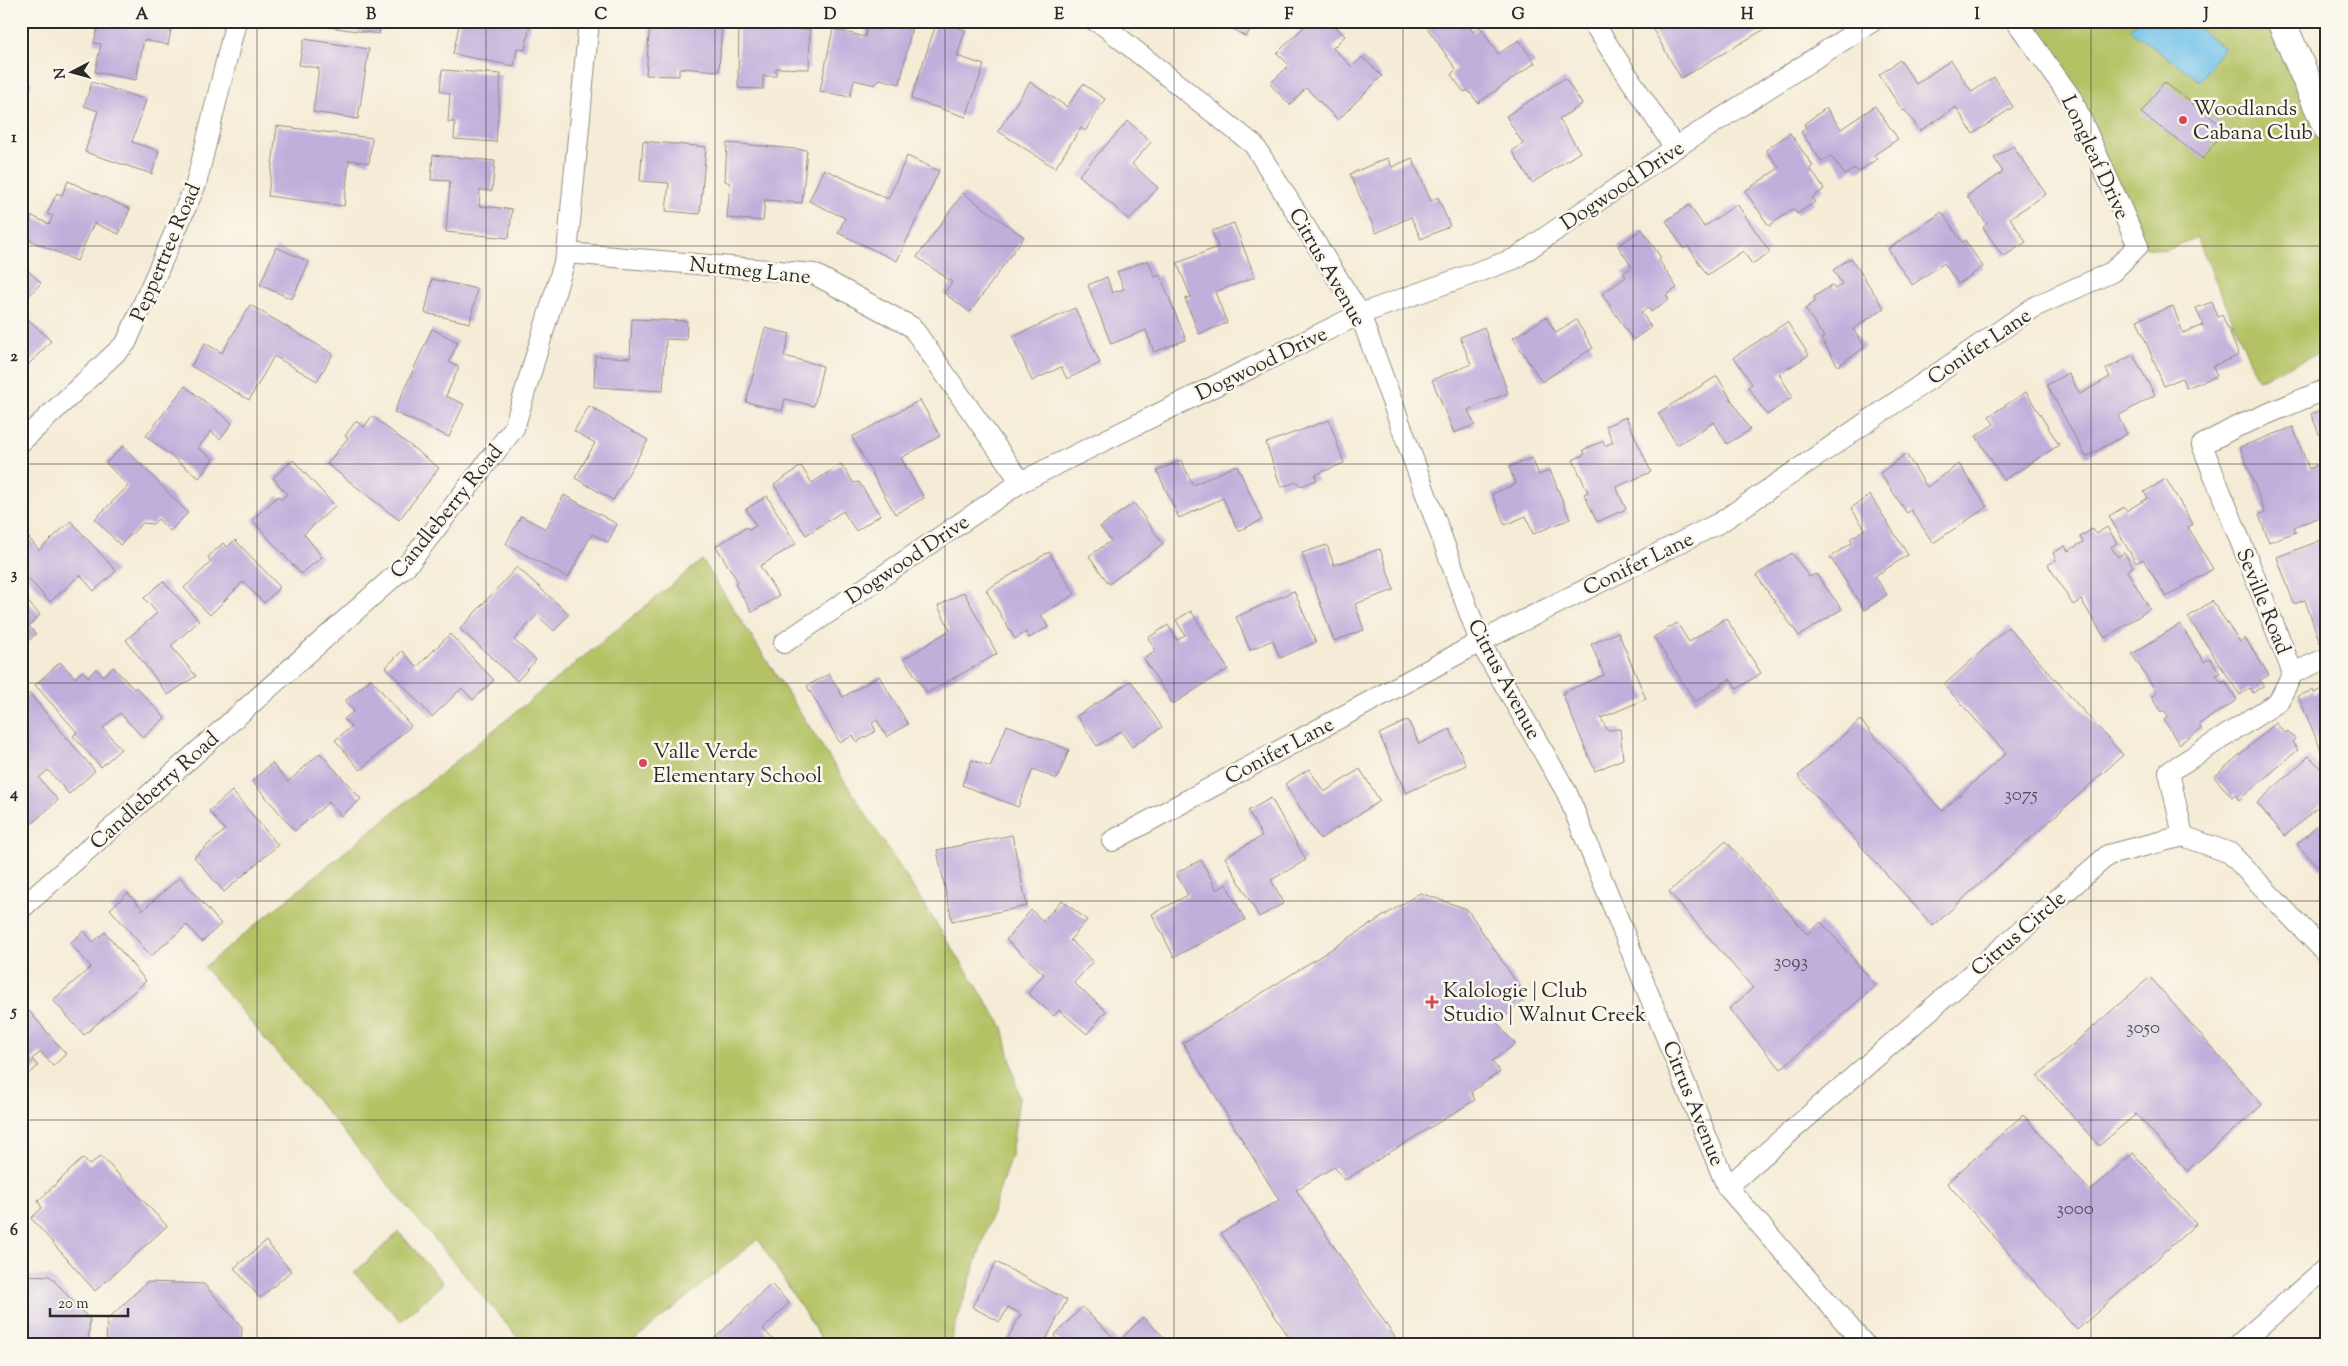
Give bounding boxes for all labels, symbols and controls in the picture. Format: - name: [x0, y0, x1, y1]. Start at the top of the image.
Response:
- text: A: [136, 4, 149, 27]
- text: B: [366, 4, 376, 27]
- text: C: [595, 4, 608, 27]
- text: D: [824, 4, 837, 27]
- text: E: [1054, 4, 1064, 27]
- text: F: [1285, 4, 1294, 27]
- text: G: [1511, 4, 1525, 27]
- text: H: [1741, 4, 1754, 27]
- text: I: [1974, 4, 1980, 27]
- text: J: [2202, 4, 2209, 27]
- north arrow: [48, 48, 98, 98]
- text: N: [51, 67, 72, 80]
- street label: Longleaf Drive: [2052, 91, 2136, 225]
- place label: Woodlands Cabana Club: [2193, 95, 2313, 149]
- marker: Woodlands Cabana Club: [2177, 114, 2189, 126]
- text: 1: [11, 127, 17, 150]
- street label: Dogwood Drive: [1555, 134, 1691, 239]
- street label: Peppertree Road: [124, 179, 210, 327]
- street label: Citrus Avenue: [1280, 203, 1372, 333]
- street label: Nutmeg Lane: [688, 251, 812, 293]
- street label: Conifer Lane: [1922, 302, 2038, 394]
- street label: Dogwood Drive: [1191, 320, 1333, 410]
- text: 2: [10, 346, 18, 369]
- street label: Candleberry Road: [384, 439, 511, 586]
- street label: Dogwood Drive: [840, 508, 976, 613]
- street label: Conifer Lane: [1579, 525, 1699, 604]
- street label: Seville Road: [2227, 544, 2297, 659]
- text: 3: [11, 564, 18, 587]
- street label: Citrus Avenue: [1459, 614, 1548, 745]
- street label: Conifer Lane: [1220, 710, 1340, 793]
- street label: Candleberry Road: [84, 725, 227, 858]
- place label: Valle Verde Elementary School: [653, 738, 823, 792]
- marker: Valle Verde Elementary School: [637, 757, 649, 769]
- house number: 3075: [2004, 782, 2038, 809]
- text: 4: [9, 783, 18, 806]
- street label: Citrus Circle: [1965, 885, 2074, 984]
- house number: 3093: [1774, 949, 1808, 976]
- place label: Kalologie | Club Studio | Walnut Creek: [1443, 977, 1647, 1031]
- marker: Kalologie | Club Studio | Walnut Creek: [1425, 995, 1439, 1009]
- text: 5: [9, 1001, 17, 1024]
- house number: 3050: [2126, 1015, 2160, 1042]
- street label: Citrus Avenue: [1653, 1037, 1731, 1171]
- house number: 3000: [2056, 1196, 2094, 1223]
- text: 6: [10, 1220, 18, 1243]
- scale bar: [50, 1286, 128, 1318]
- text: 20 m: [58, 1294, 89, 1315]

